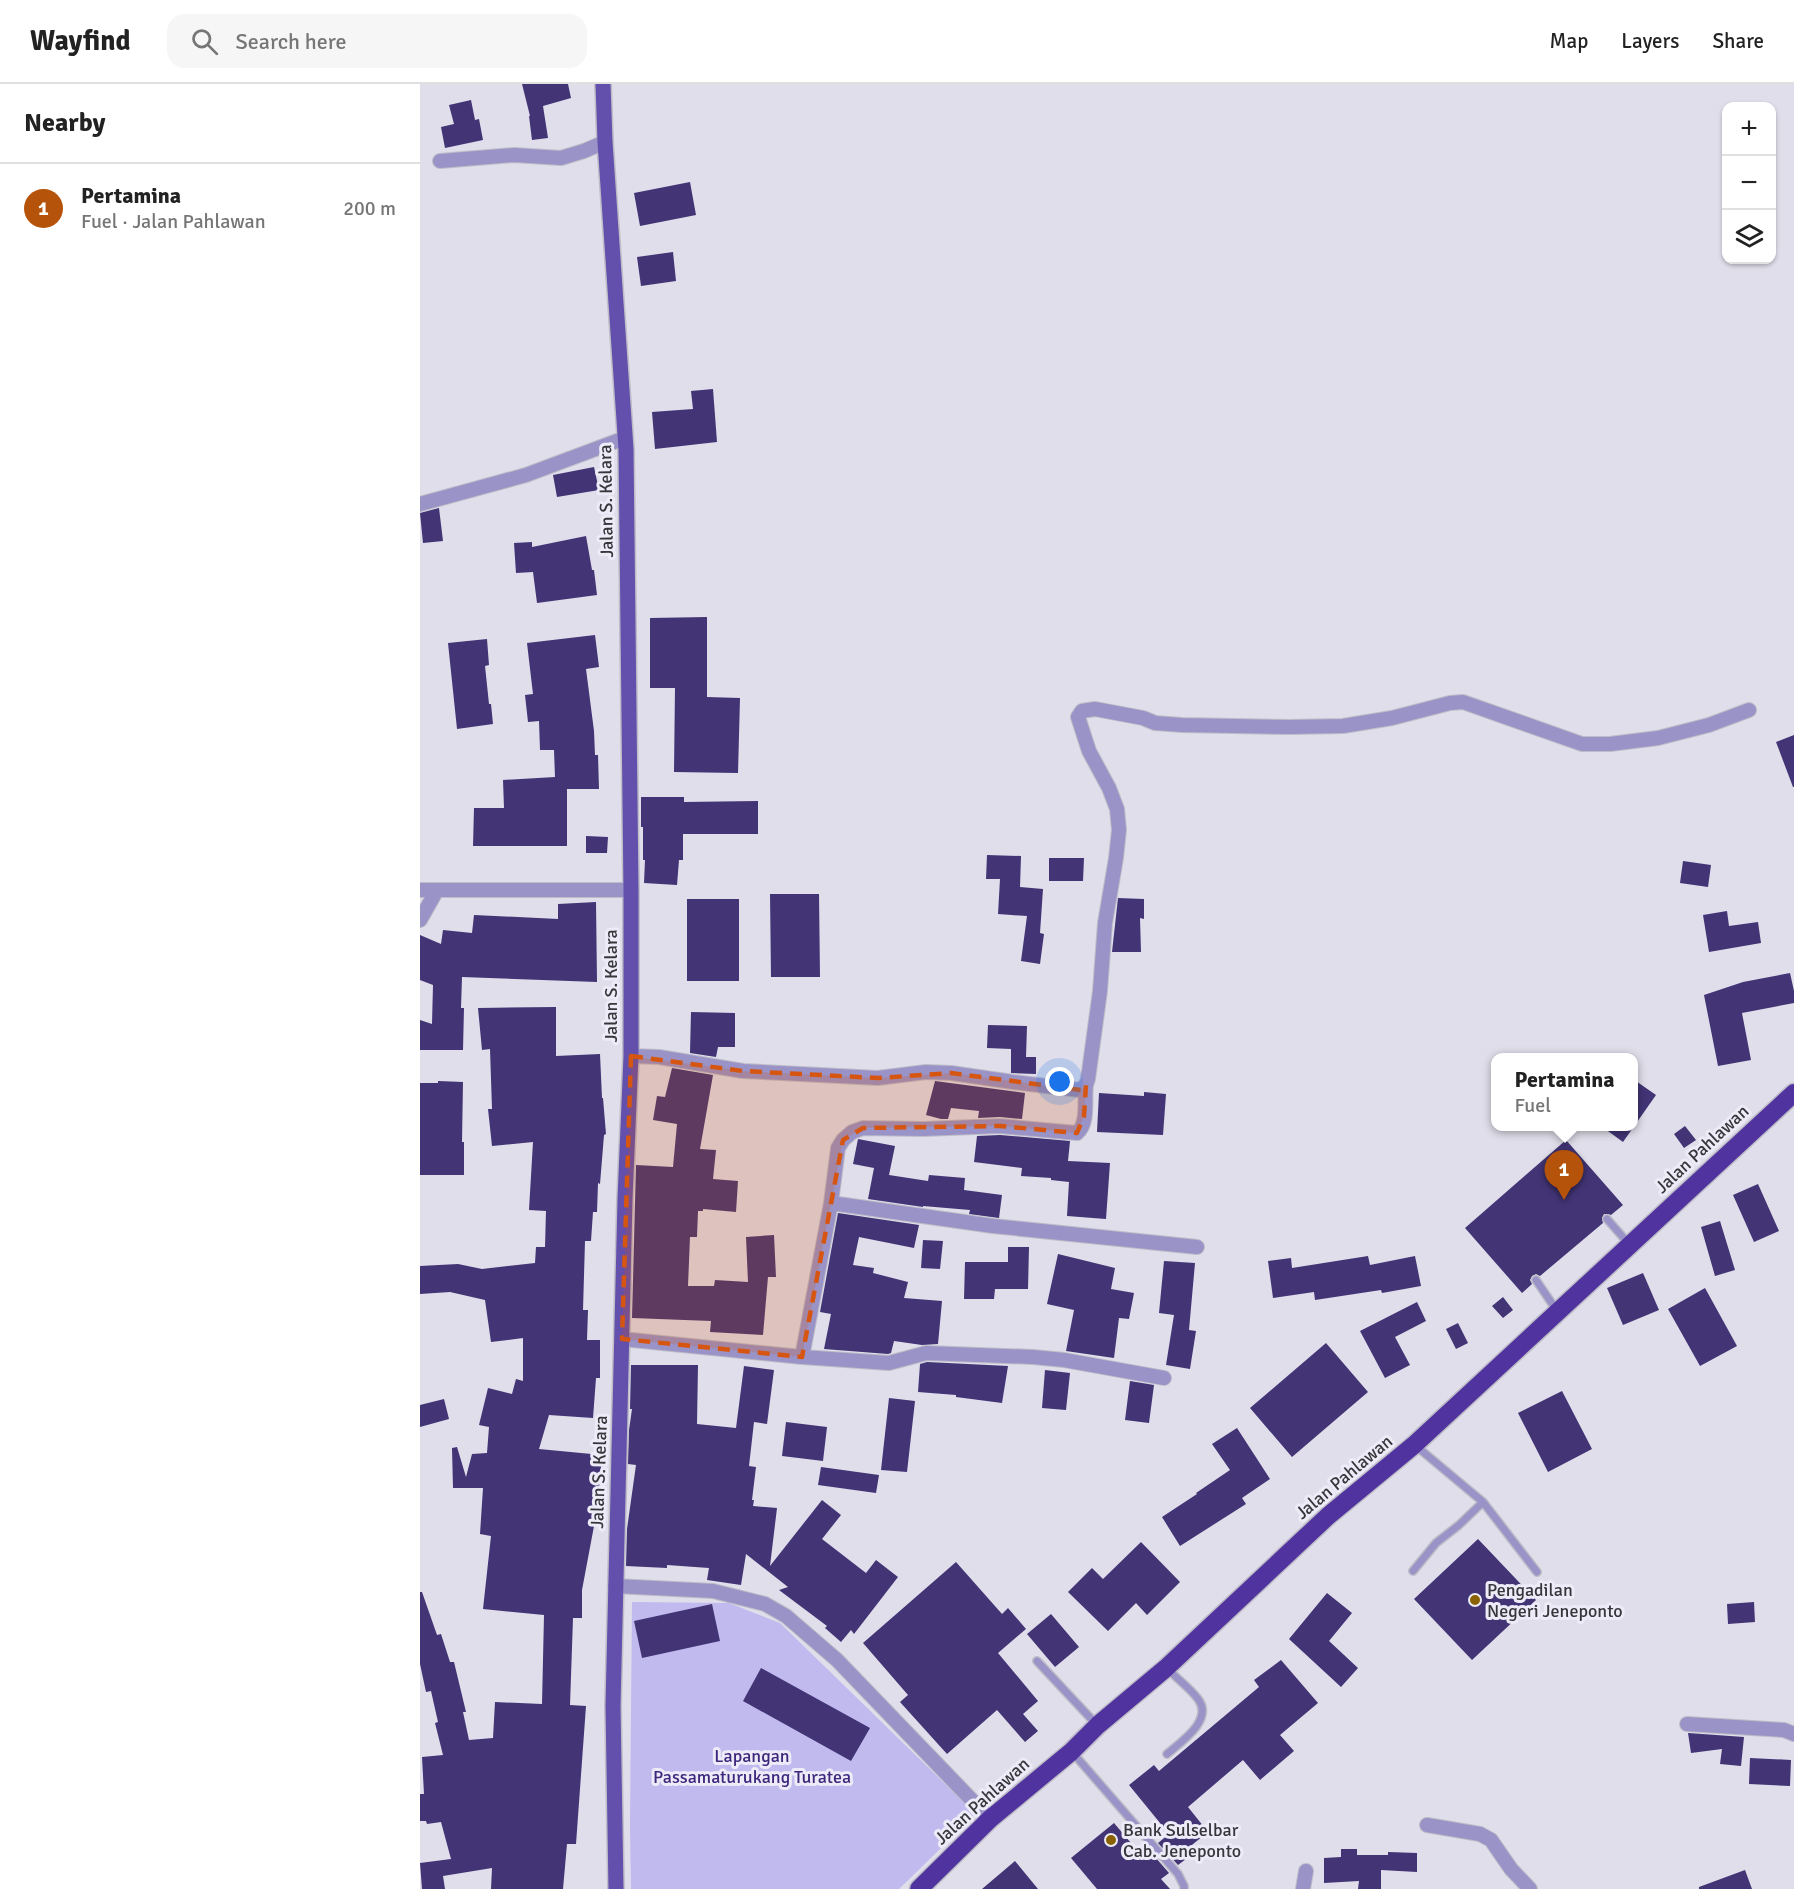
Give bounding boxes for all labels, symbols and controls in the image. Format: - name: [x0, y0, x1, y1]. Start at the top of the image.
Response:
- search box: [167, 14, 587, 68]
- text: Wayfind: [30, 24, 131, 58]
- icon: search: [188, 25, 221, 58]
- text: Search here: [236, 28, 347, 55]
- text: Map: [1550, 28, 1588, 54]
- text: Layers: [1621, 28, 1679, 54]
- text: Share: [1712, 28, 1764, 54]
- map controls: [1722, 102, 1776, 264]
- button: +: [1722, 102, 1776, 156]
- text: Nearby: [24, 107, 105, 139]
- button: −: [1722, 156, 1776, 210]
- text: Pertamina: [81, 182, 181, 209]
- text: 1: [38, 196, 49, 221]
- text: 200 m: [343, 196, 396, 221]
- text: Fuel · Jalan Pahlawan: [81, 209, 266, 234]
- button: layers: [1722, 210, 1776, 264]
- street label: Jalan S. Kelara: [594, 444, 618, 558]
- street label: Jalan S. Kelara: [600, 929, 622, 1043]
- popup: [1491, 1053, 1638, 1131]
- text: Pertamina: [1514, 1066, 1615, 1093]
- your location: [1045, 1067, 1074, 1096]
- text: Fuel: [1514, 1093, 1551, 1118]
- street label: Jalan Pahlawan: [1651, 1100, 1753, 1198]
- pin: 1: [1544, 1150, 1584, 1200]
- street label: Jalan S. Kelara: [586, 1415, 612, 1529]
- street label: Jalan Pahlawan: [1291, 1430, 1397, 1524]
- place label: Pengadilan Negeri Jeneponto: [1487, 1579, 1623, 1622]
- marker: Pengadilan Negeri Jeneponto: [1468, 1593, 1482, 1607]
- park label: Lapangan Passamaturukang Turatea: [653, 1745, 851, 1788]
- street label: Jalan Pahlawan: [930, 1753, 1034, 1849]
- place label: Bank Sulselbar Cab. Jeneponto: [1123, 1819, 1241, 1862]
- marker: Bank Sulselbar Cab. Jeneponto: [1104, 1833, 1118, 1847]

